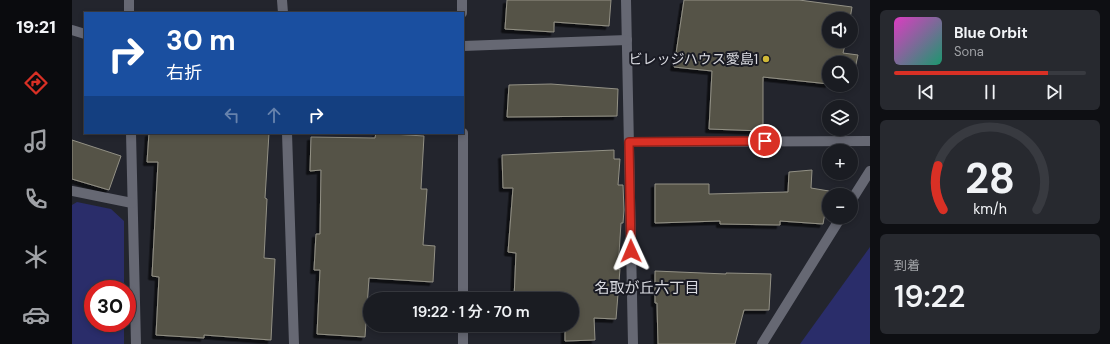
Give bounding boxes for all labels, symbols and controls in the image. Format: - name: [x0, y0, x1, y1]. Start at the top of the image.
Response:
- map controls: [822, 12, 858, 224]
- button: sound: [822, 12, 858, 48]
- text: 19:21: [16, 15, 56, 39]
- text: 30 m: [166, 22, 236, 59]
- text: Blue Orbit: [954, 23, 1028, 43]
- icon: right: [100, 28, 152, 80]
- text: Sona: [954, 43, 984, 60]
- place label: ビレッジハウス愛島1: [628, 50, 758, 68]
- marker: ビレッジハウス愛島1: [761, 54, 771, 64]
- button: search: [822, 56, 858, 92]
- text: 右折: [166, 61, 202, 85]
- icon: directions: [22, 69, 50, 97]
- icon: previous: [915, 81, 937, 103]
- icon: pause: [979, 81, 1001, 103]
- icon: next: [1043, 81, 1065, 103]
- button: layers: [822, 100, 858, 136]
- icon: left: [221, 104, 243, 126]
- icon: ahead: [263, 104, 285, 126]
- icon: right: [305, 104, 327, 126]
- pin: [748, 124, 782, 158]
- icon: music: [22, 127, 50, 155]
- icon: arrive: [754, 130, 776, 152]
- button: +: [822, 144, 858, 180]
- text: 28: [965, 152, 1015, 206]
- icon: phone: [22, 185, 50, 213]
- button: −: [822, 188, 858, 224]
- text: km/h: [973, 200, 1007, 218]
- position arrow: [610, 230, 652, 272]
- icon: climate: [22, 243, 50, 271]
- text: 到着: [894, 257, 920, 274]
- text: 19:22: [894, 277, 965, 316]
- district label: 名取が丘六丁目: [594, 278, 700, 298]
- speed limit sign: 30: [84, 280, 136, 332]
- icon: car: [22, 301, 50, 329]
- text: 19:22 · 1 分 · 70 m: [412, 302, 530, 322]

